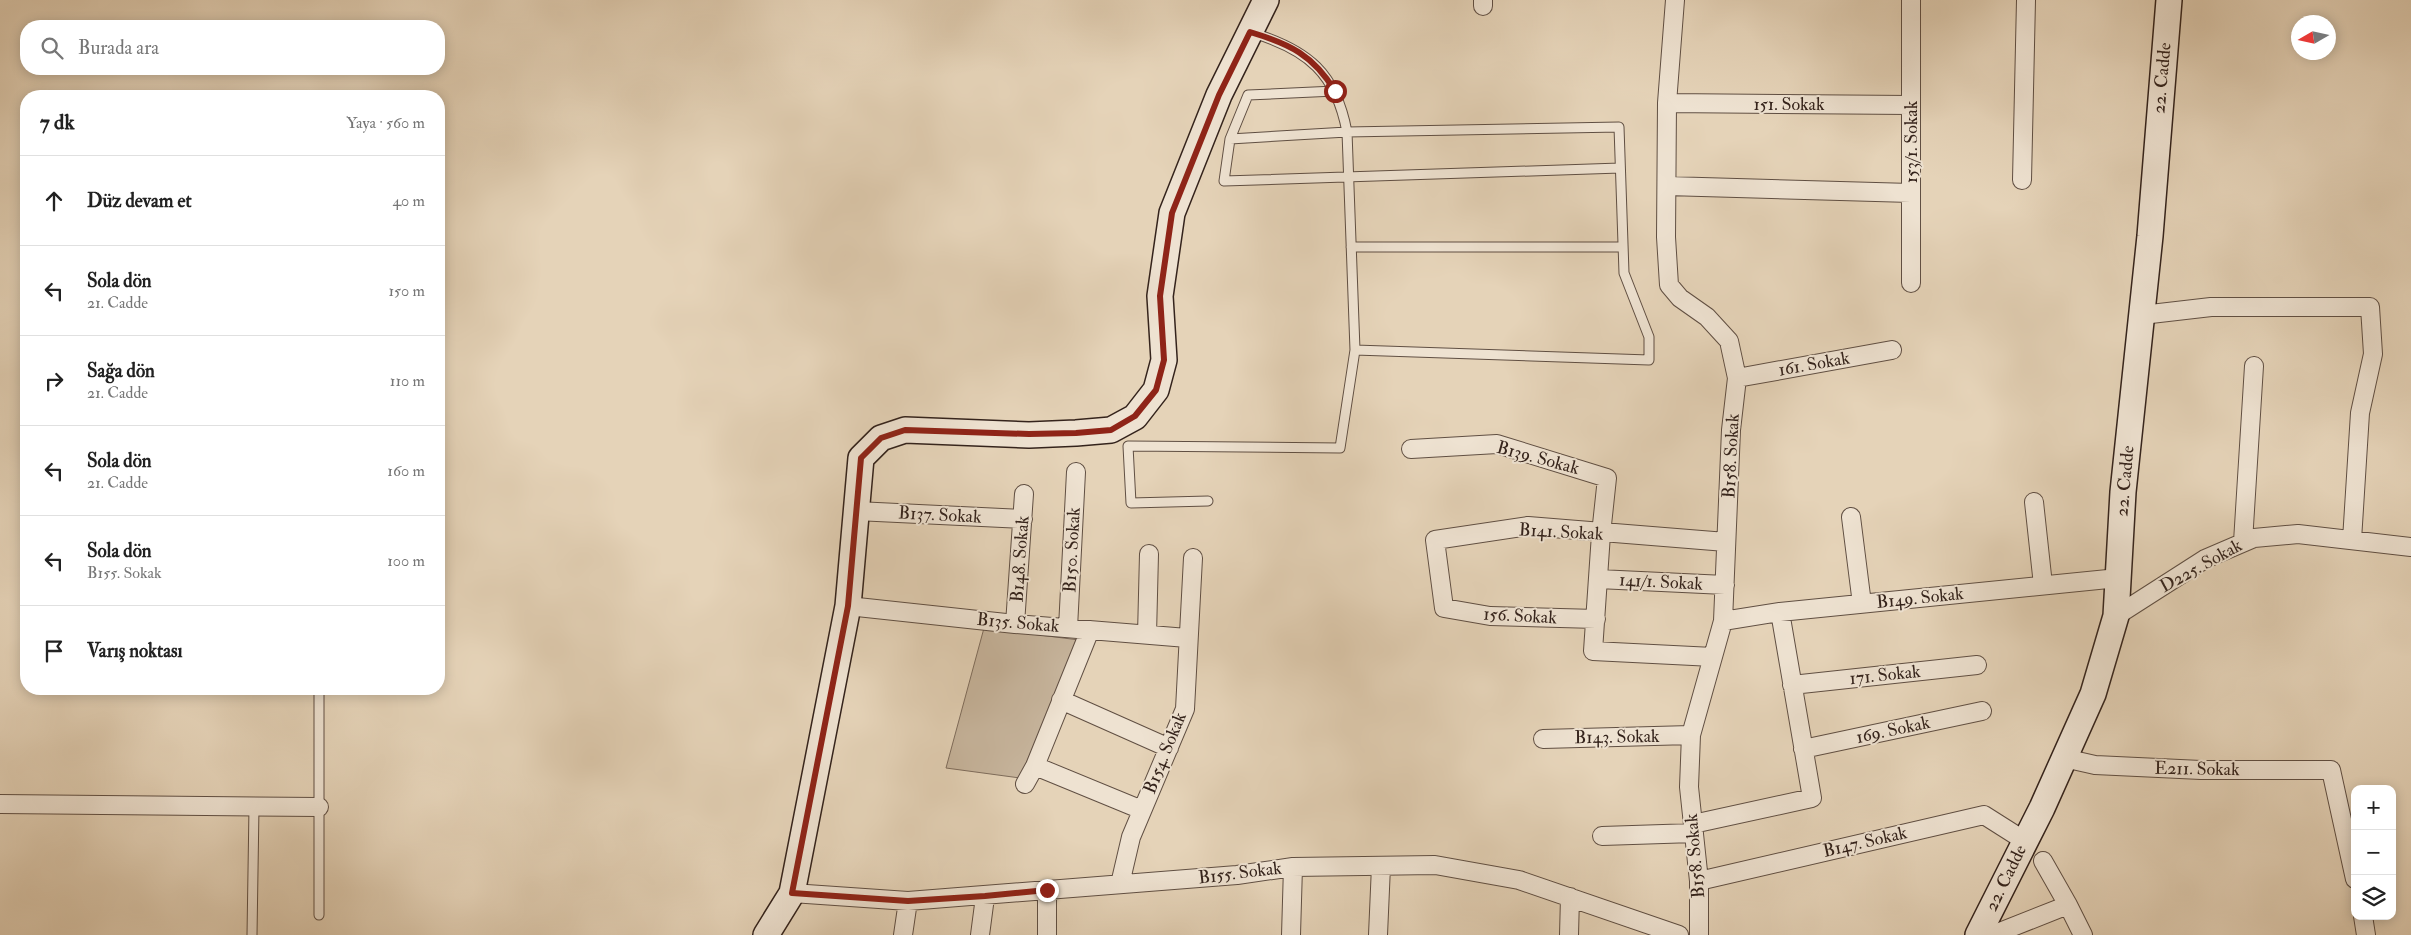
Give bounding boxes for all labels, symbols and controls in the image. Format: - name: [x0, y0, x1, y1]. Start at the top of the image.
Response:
- north arrow: [2291, 15, 2336, 60]
- search box: [20, 20, 445, 75]
- icon: search: [38, 34, 66, 62]
- text: Burada ara: [78, 36, 159, 60]
- street label: 22. Cadde: [2147, 41, 2177, 115]
- route start: [1324, 80, 1347, 103]
- street label: 151. Sokak: [1753, 93, 1825, 116]
- street label: 153/1. Sokak: [1900, 100, 1923, 183]
- text: 7 dk: [40, 109, 74, 136]
- text: Yaya · 560 m: [347, 113, 425, 133]
- icon: ahead: [40, 187, 68, 215]
- text: Düz devam et: [87, 189, 192, 213]
- text: 40 m: [392, 191, 425, 211]
- text: Sola dön: [87, 269, 152, 293]
- icon: left: [40, 277, 68, 305]
- text: 150 m: [388, 281, 425, 301]
- text: 21. Cadde: [87, 293, 148, 313]
- street label: 161. Sokak: [1776, 346, 1852, 382]
- text: Sağa dön: [87, 359, 155, 383]
- icon: right: [40, 367, 68, 395]
- text: 110 m: [390, 371, 425, 391]
- text: 21. Cadde: [87, 383, 148, 403]
- street label: B158. Sokak: [1717, 413, 1745, 499]
- street label: B139. Sokak: [1494, 436, 1582, 480]
- street label: 22. Cadde: [2110, 444, 2140, 518]
- text: Sola dön: [87, 449, 152, 473]
- icon: left: [40, 457, 68, 485]
- text: 160 m: [387, 461, 425, 481]
- text: 21. Cadde: [87, 473, 148, 493]
- street label: B137. Sokak: [898, 501, 983, 529]
- street label: B150. Sokak: [1058, 506, 1086, 593]
- street label: B148. Sokak: [1006, 515, 1035, 603]
- street label: B141. Sokak: [1518, 518, 1604, 546]
- street label: D225. Sokak: [2156, 534, 2247, 598]
- text: Sola dön: [87, 539, 152, 563]
- icon: left: [40, 547, 68, 575]
- text: 100 m: [387, 551, 425, 571]
- text: B155. Sokak: [87, 563, 162, 583]
- street label: 141/1. Sokak: [1618, 568, 1704, 596]
- street label: B149. Sokak: [1875, 582, 1965, 614]
- street label: 156. Sokak: [1483, 603, 1558, 629]
- street label: B135. Sokak: [976, 608, 1061, 638]
- icon: arrive: [40, 637, 68, 665]
- text: Varış noktası: [87, 639, 183, 663]
- street label: 171. Sokak: [1848, 660, 1922, 690]
- street label: B154. Sokak: [1138, 708, 1192, 797]
- street label: 169. Sokak: [1854, 711, 1932, 749]
- street label: B143. Sokak: [1574, 725, 1660, 749]
- street label: E211. Sokak: [2154, 757, 2240, 781]
- map controls: [2351, 785, 2396, 920]
- button: +: [2351, 785, 2396, 830]
- street label: B158. Sokak: [1680, 812, 1710, 899]
- street label: B147. Sokak: [1821, 821, 1910, 863]
- button: −: [2351, 830, 2396, 875]
- street label: 22. Cadde: [1980, 840, 2032, 915]
- street label: B155. Sokak: [1197, 856, 1283, 890]
- button: layers: [2351, 875, 2396, 920]
- route end: [1036, 879, 1059, 902]

